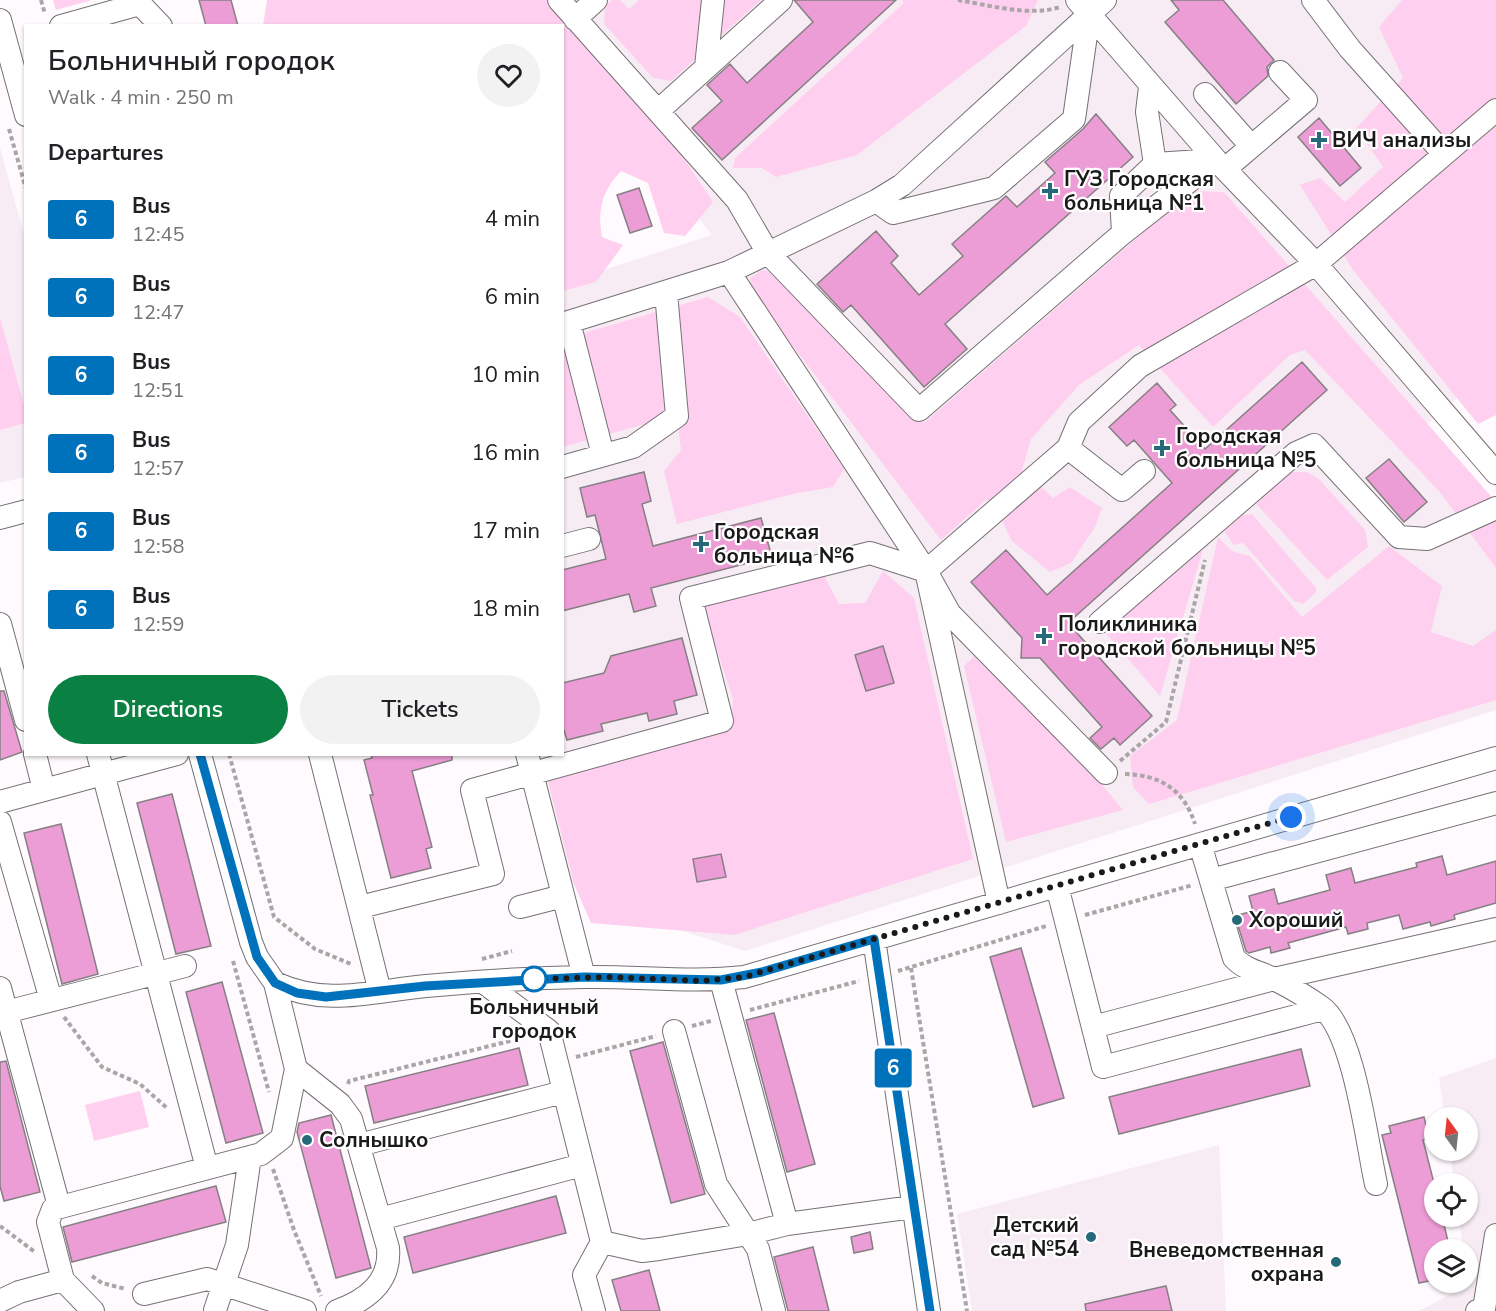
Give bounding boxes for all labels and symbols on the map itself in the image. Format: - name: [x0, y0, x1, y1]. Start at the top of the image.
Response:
- place label: ВИЧ анализы: [1332, 126, 1471, 154]
- marker: ВИЧ анализы: [1310, 131, 1328, 149]
- place label: ГУЗ Городская больница №1: [1064, 165, 1214, 217]
- marker: ГУЗ Городская больница №1: [1041, 182, 1059, 200]
- place label: Городская больница №5: [1176, 422, 1316, 474]
- marker: Городская больница №5: [1153, 439, 1171, 457]
- place label: Городская больница №6: [714, 518, 854, 570]
- marker: Городская больница №6: [692, 535, 710, 553]
- place label: Поликлиника городской больницы №5: [1058, 610, 1316, 662]
- marker: Поликлиника городской больницы №5: [1035, 627, 1053, 645]
- your location: [1276, 802, 1306, 832]
- place label: Хороший: [1248, 906, 1343, 934]
- marker: Хороший: [1230, 913, 1244, 927]
- marker: Больничный городок: [521, 966, 547, 992]
- place label: Больничный городок: [469, 993, 599, 1045]
- line badge: 6: [874, 1048, 912, 1088]
- north arrow: [1424, 1107, 1478, 1161]
- place label: Солнышко: [319, 1126, 428, 1154]
- marker: Солнышко: [300, 1133, 314, 1147]
- place label: Детский сад №54: [990, 1211, 1079, 1263]
- marker: Детский сад №54: [1084, 1230, 1098, 1244]
- place label: Вневедомственная охрана: [1129, 1236, 1324, 1288]
- marker: Вневедомственная охрана: [1329, 1255, 1343, 1269]

